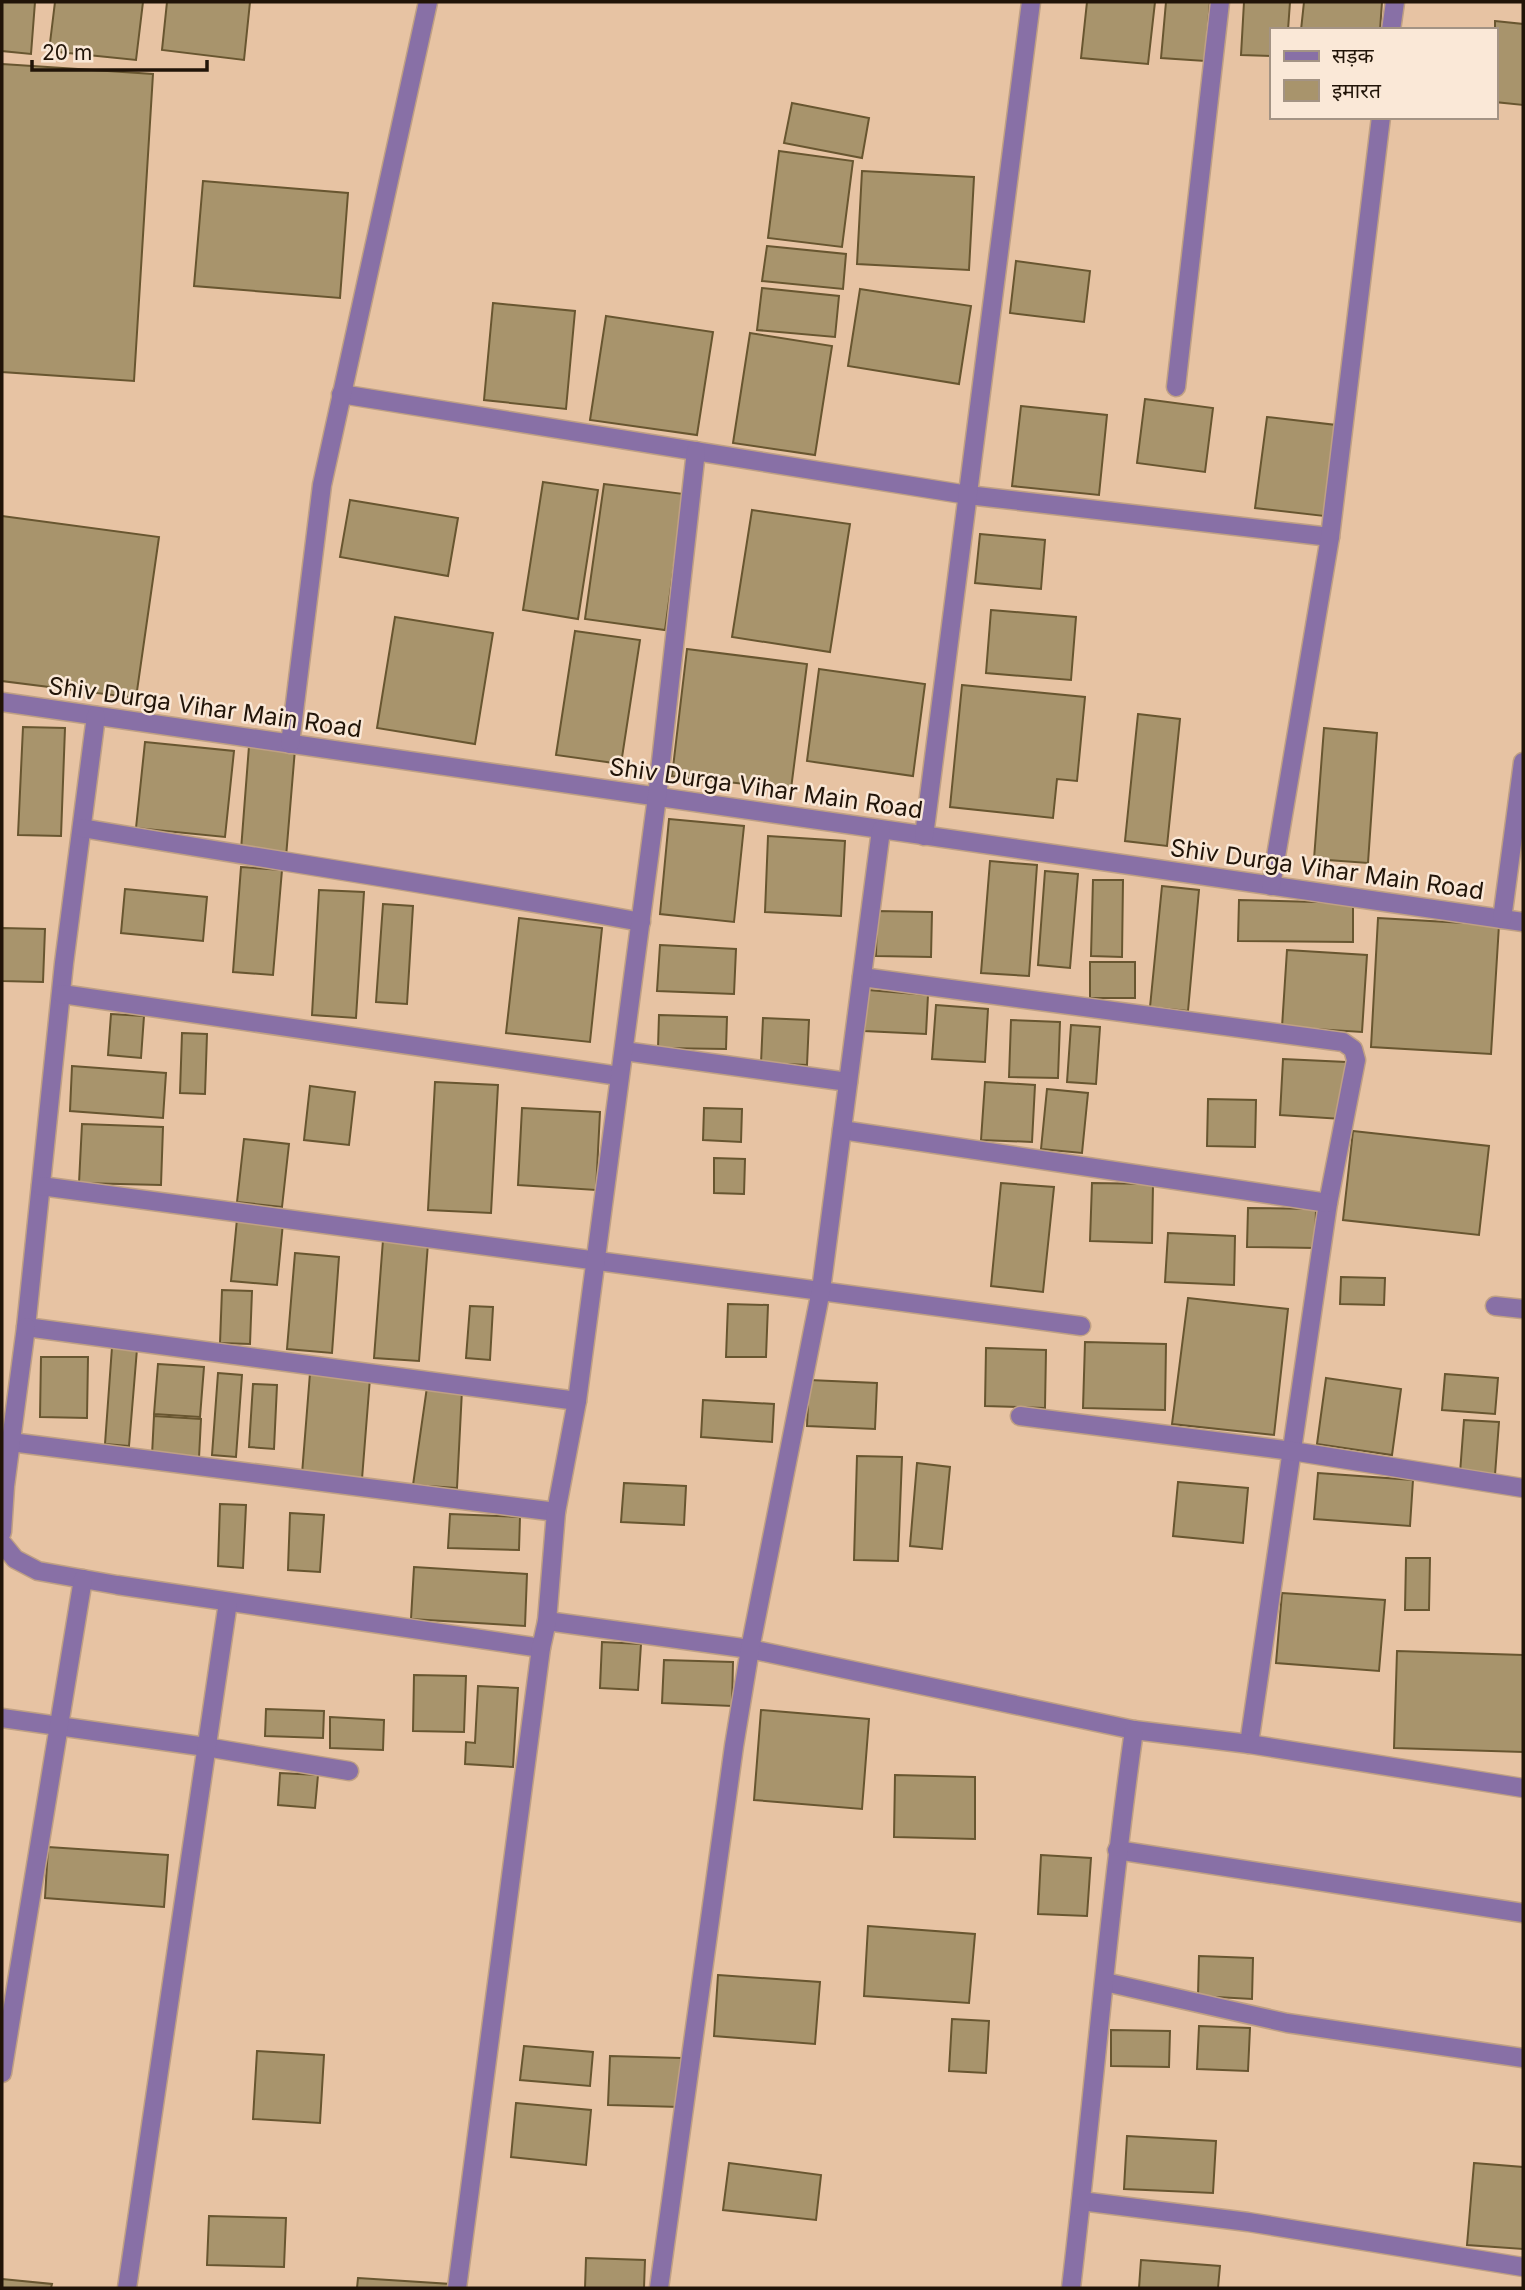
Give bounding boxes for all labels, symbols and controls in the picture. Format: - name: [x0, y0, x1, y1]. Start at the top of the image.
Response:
- scale bar: [32, 28, 206, 72]
- legend: [1270, 28, 1497, 119]
- text: 20 m: [42, 40, 92, 65]
- text: सड़क: [1332, 43, 1374, 68]
- text: इमारत: [1332, 78, 1382, 103]
- street label: Shiv Durga Vihar Main Road: [46, 671, 364, 743]
- street label: Shiv Durga Vihar Main Road: [607, 752, 925, 824]
- street label: Shiv Durga Vihar Main Road: [1168, 833, 1486, 905]

